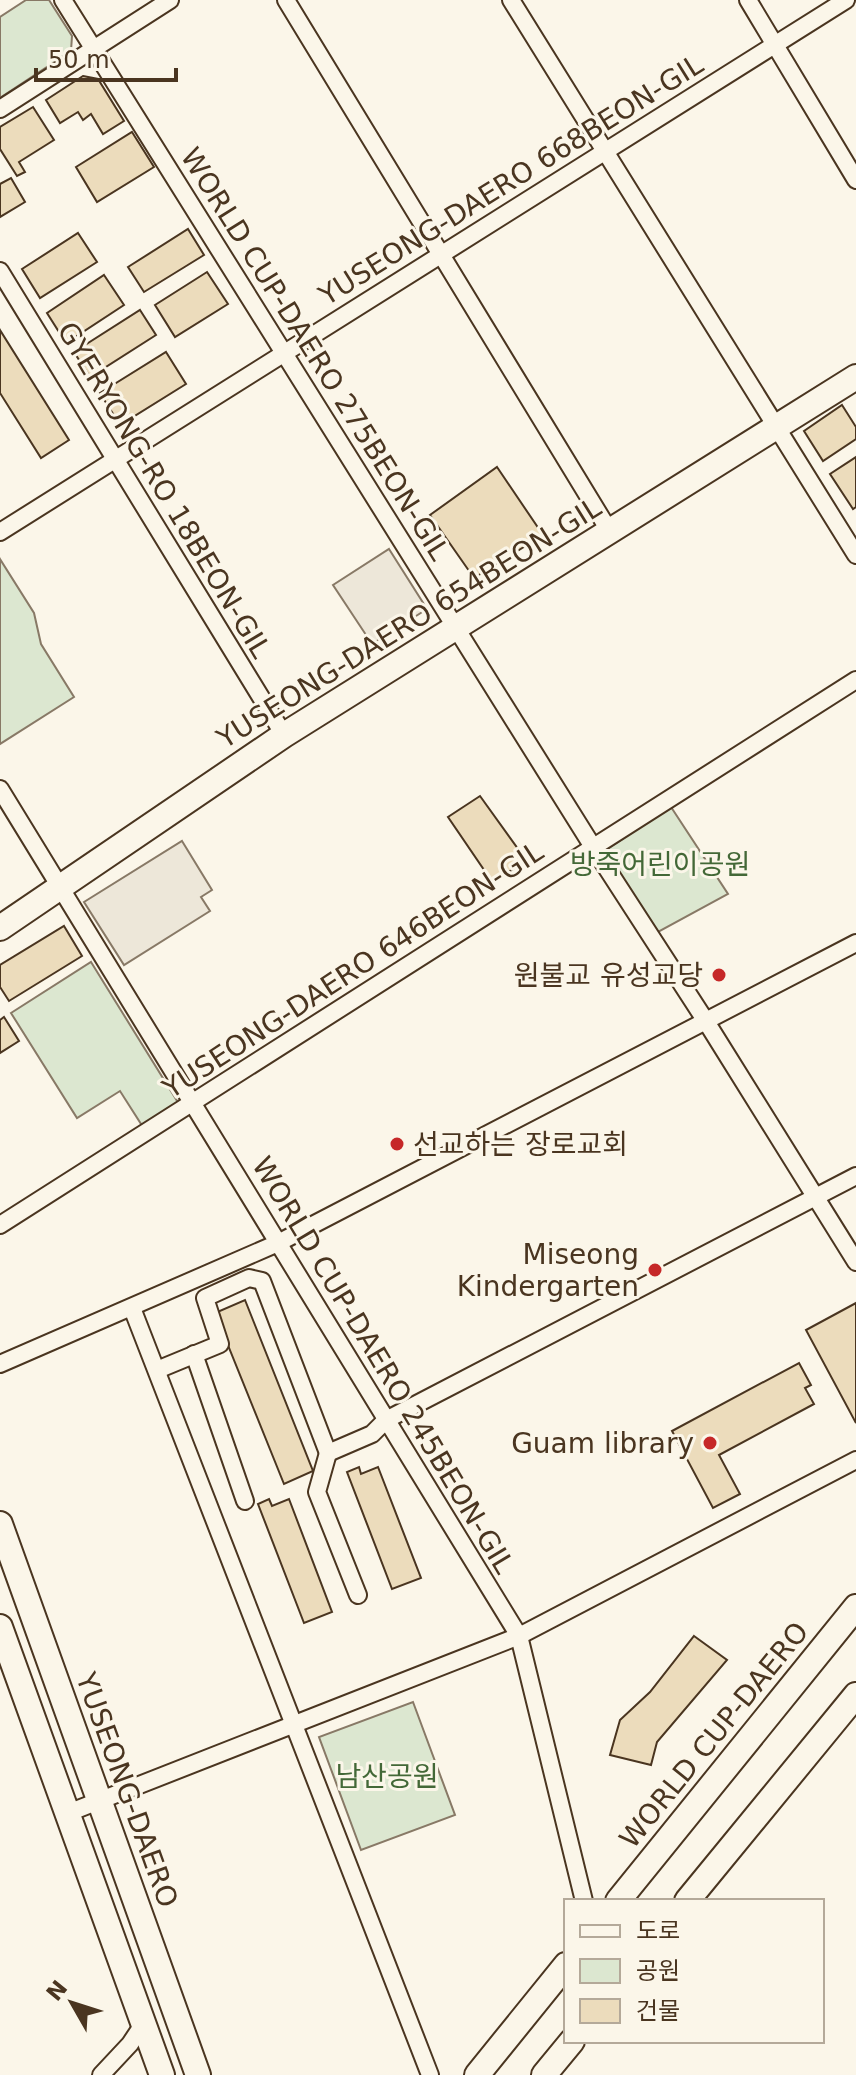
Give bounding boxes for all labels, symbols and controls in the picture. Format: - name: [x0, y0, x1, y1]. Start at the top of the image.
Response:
- scale bar: [36, 32, 176, 82]
- text: 50 m: [48, 46, 110, 74]
- street label: YUSEONG-DAERO 668BEON-GIL: [312, 48, 709, 313]
- street label: WORLD CUP-DAERO 275BEON-GIL: [174, 142, 456, 567]
- street label: GYERYONG-RO 18BEON-GIL: [51, 316, 278, 664]
- street label: YUSEONG-DAERO 654BEON-GIL: [210, 491, 607, 756]
- street label: YUSEONG-DAERO 646BEON-GIL: [156, 834, 549, 1106]
- park label: 방죽어린이공원: [570, 848, 750, 881]
- place label: 원불교 유성교당: [514, 959, 703, 992]
- marker: 원불교 유성교당: [710, 966, 728, 984]
- place label: 선교하는 장로교회: [413, 1128, 628, 1161]
- marker: 선교하는 장로교회: [388, 1135, 406, 1153]
- street label: WORLD CUP-DAERO 245BEON-GIL: [245, 1151, 521, 1580]
- place label: Miseong Kindergarten: [457, 1238, 639, 1303]
- marker: Miseong Kindergarten: [646, 1261, 664, 1279]
- place label: Guam library: [511, 1427, 694, 1460]
- marker: Guam library: [701, 1434, 719, 1452]
- street label: WORLD CUP-DAERO: [613, 1615, 815, 1855]
- street label: YUSEONG-DAERO: [69, 1667, 185, 1912]
- park label: 남산공원: [335, 1760, 439, 1793]
- legend: [564, 1899, 824, 2043]
- text: 도로: [636, 1917, 680, 1945]
- text: 공원: [636, 1957, 680, 1985]
- north arrow: [32, 1963, 112, 2043]
- text: N: [41, 1976, 72, 2006]
- text: 건물: [636, 1997, 680, 2025]

